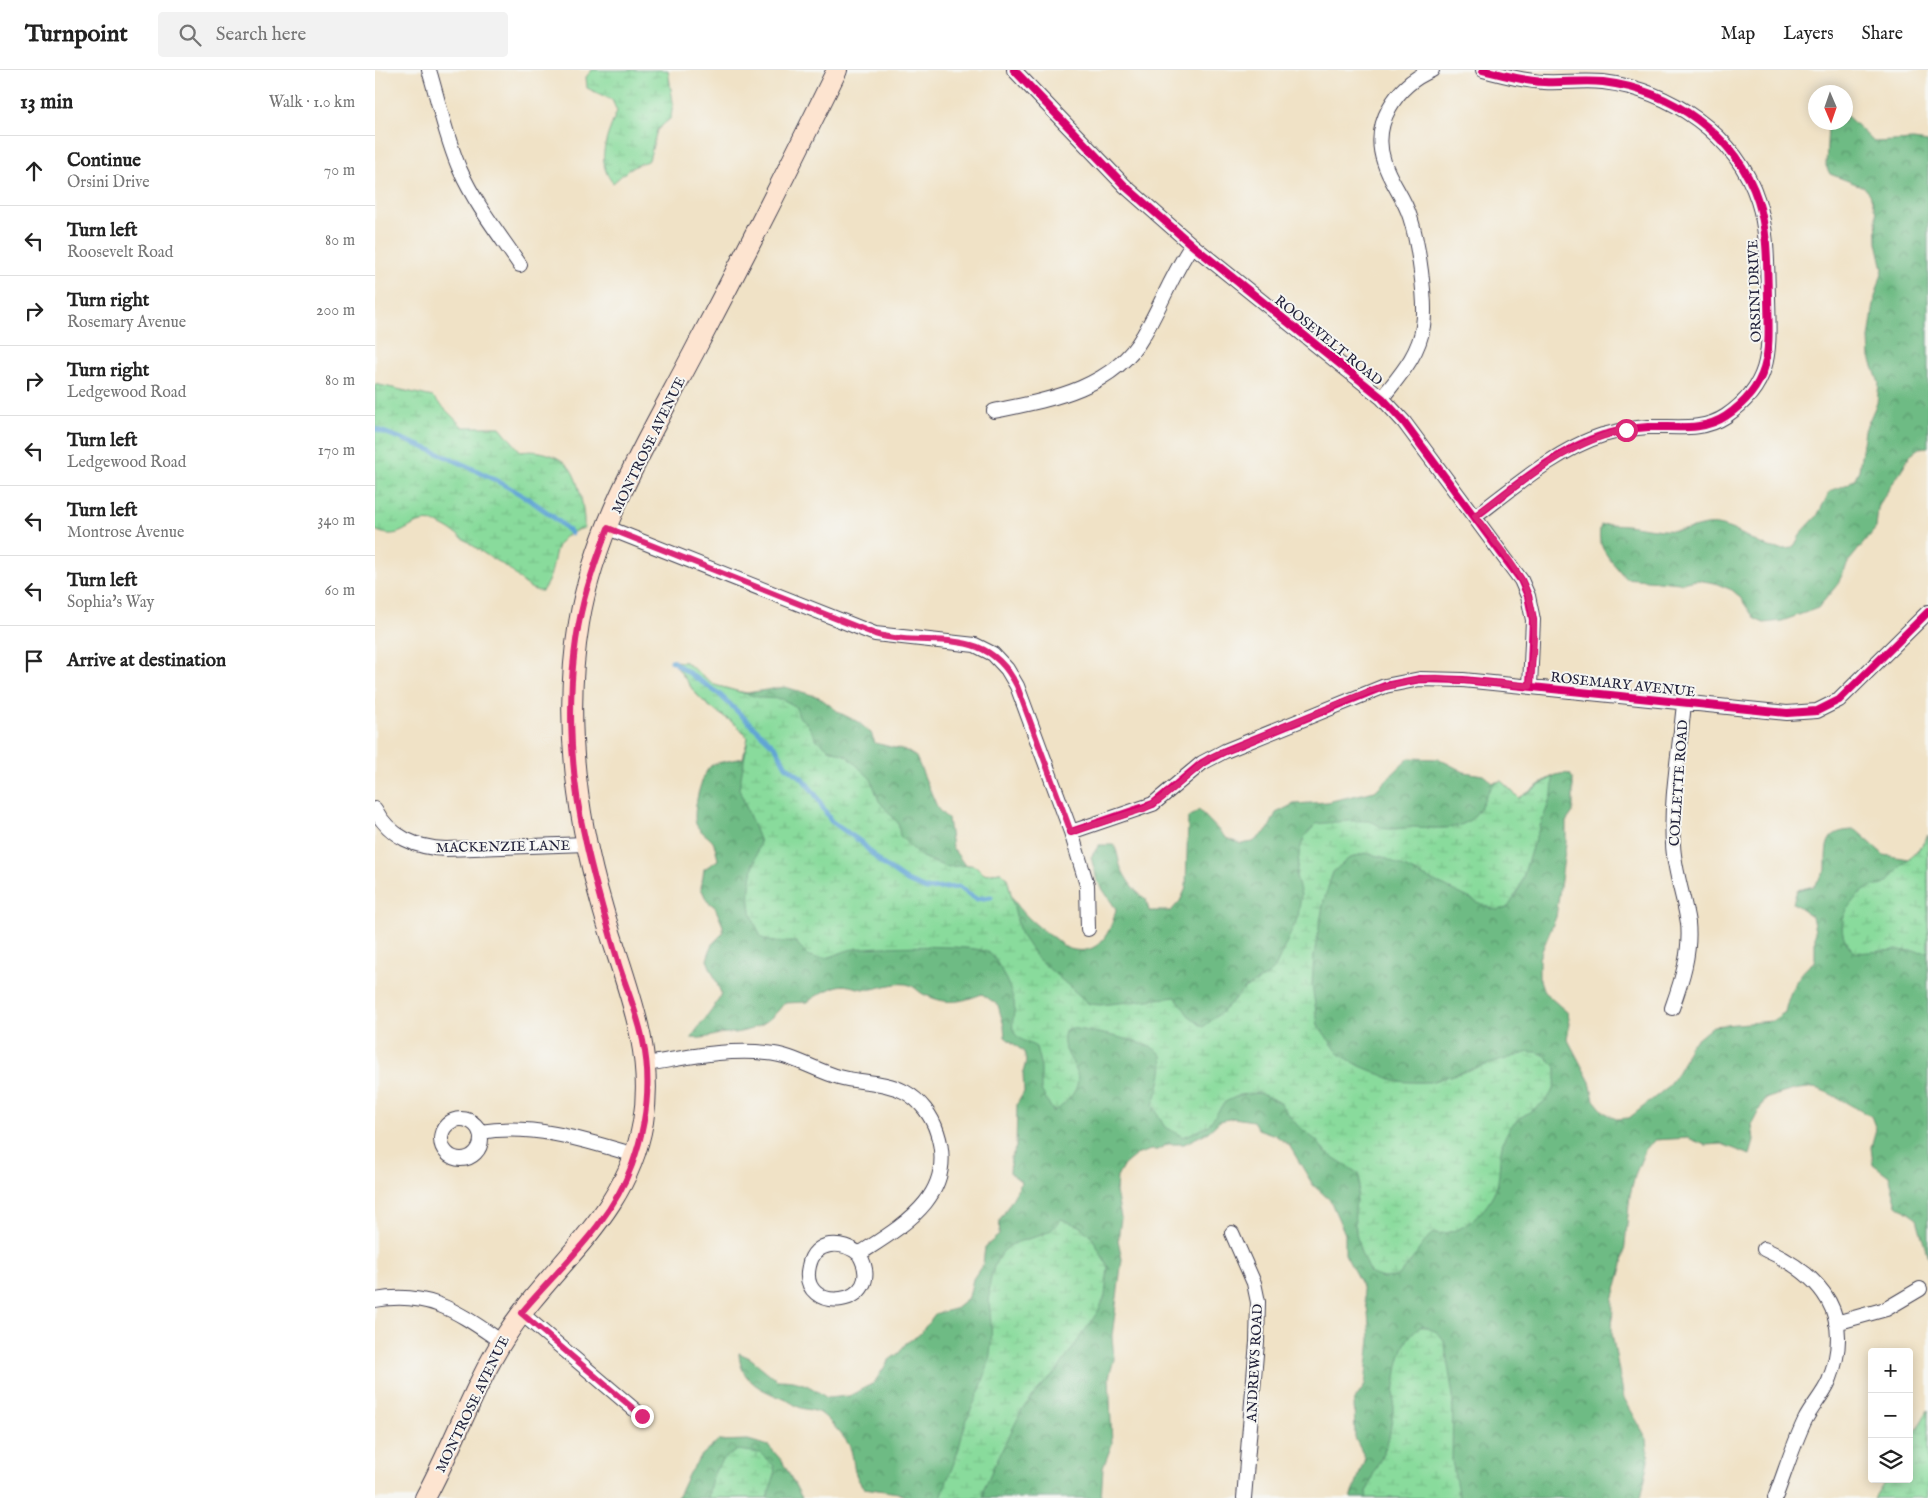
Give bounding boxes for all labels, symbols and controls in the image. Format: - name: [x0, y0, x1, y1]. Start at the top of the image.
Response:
- search box: [158, 12, 508, 57]
- text: Turnpoint: [25, 19, 128, 50]
- icon: search: [176, 21, 204, 49]
- text: Search here: [216, 23, 306, 47]
- text: Map: [1721, 23, 1755, 46]
- text: Layers: [1783, 23, 1834, 46]
- text: Share: [1862, 23, 1903, 46]
- north arrow: [1808, 85, 1853, 130]
- text: 13 min: [20, 89, 73, 116]
- text: Walk · 1.0 km: [269, 93, 355, 113]
- text: Continue: [67, 149, 141, 173]
- icon: ahead: [20, 157, 48, 185]
- text: 70 m: [324, 161, 355, 181]
- text: Orsini Drive: [67, 173, 150, 193]
- text: Turn left: [67, 219, 138, 243]
- icon: left: [20, 227, 48, 255]
- text: 80 m: [325, 231, 355, 251]
- street label: ORSINI DRIVE: [1744, 239, 1766, 343]
- text: Roosevelt Road: [67, 243, 173, 263]
- text: Turn right: [67, 289, 149, 313]
- street label: ROOSEVELT ROAD: [1271, 292, 1386, 390]
- icon: right: [20, 297, 48, 325]
- text: 200 m: [316, 301, 355, 321]
- text: Rosemary Avenue: [67, 313, 186, 333]
- text: Turn right: [67, 359, 149, 383]
- icon: right: [20, 367, 48, 395]
- text: 80 m: [325, 371, 355, 391]
- street label: MONTROSE AVENUE: [608, 374, 690, 517]
- text: Ledgewood Road: [67, 383, 186, 403]
- route start: [1615, 419, 1638, 442]
- text: Turn left: [67, 429, 138, 453]
- icon: left: [20, 437, 48, 465]
- text: 170 m: [318, 441, 355, 461]
- text: Ledgewood Road: [67, 453, 186, 473]
- text: Turn left: [67, 499, 138, 523]
- icon: left: [20, 507, 48, 535]
- text: 340 m: [317, 511, 355, 531]
- text: Montrose Avenue: [67, 523, 184, 543]
- text: Turn left: [67, 569, 138, 593]
- icon: left: [20, 577, 48, 605]
- text: 60 m: [325, 581, 355, 601]
- text: Sophia's Way: [67, 593, 154, 613]
- icon: arrive: [20, 647, 48, 675]
- text: Arrive at destination: [67, 649, 226, 673]
- street label: ROSEMARY AVENUE: [1549, 668, 1697, 702]
- street label: COLLETTE ROAD: [1666, 719, 1692, 847]
- street label: MACKENZIE LANE: [436, 837, 571, 857]
- street label: ANDREWS ROAD: [1243, 1303, 1267, 1424]
- street label: MONTROSE AVENUE: [432, 1333, 514, 1476]
- map controls: [1868, 1348, 1913, 1483]
- button: +: [1868, 1348, 1913, 1393]
- button: −: [1868, 1393, 1913, 1438]
- route end: [631, 1405, 654, 1428]
- button: layers: [1868, 1438, 1913, 1483]

